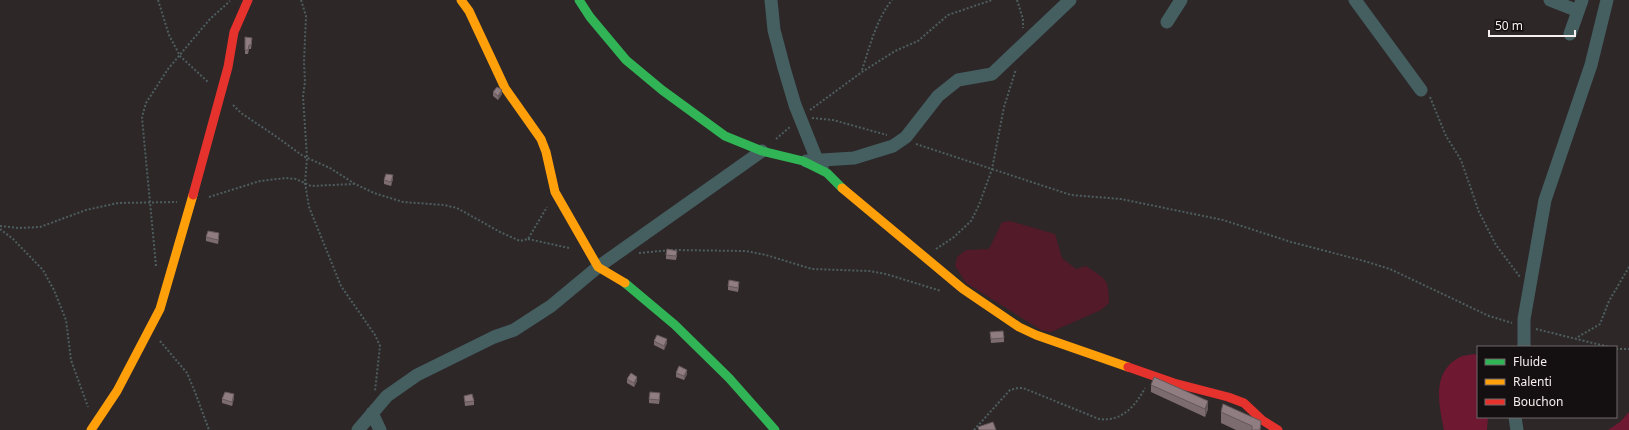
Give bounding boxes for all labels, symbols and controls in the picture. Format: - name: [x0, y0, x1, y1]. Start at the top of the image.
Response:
- scale bar: [1489, 12, 1575, 38]
- text: 50 m: [1495, 17, 1523, 34]
- legend: [1477, 346, 1617, 418]
- text: Fluide: [1513, 353, 1547, 370]
- text: Ralenti: [1513, 373, 1552, 390]
- text: Bouchon: [1513, 393, 1563, 410]

